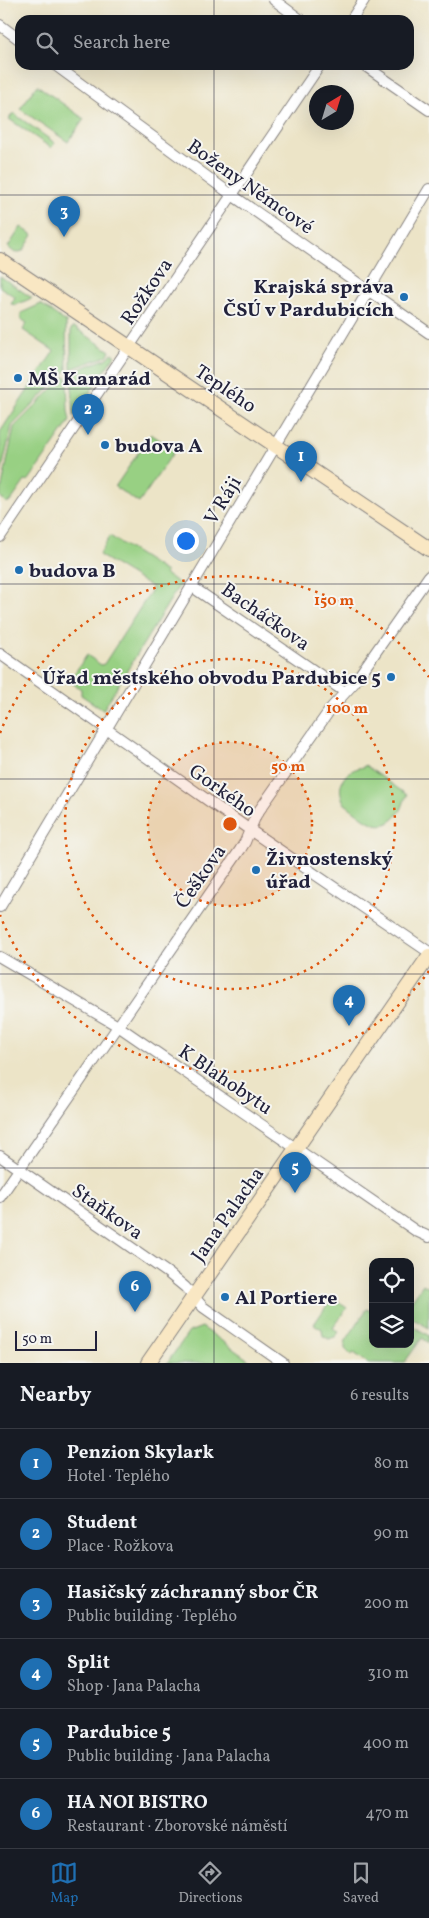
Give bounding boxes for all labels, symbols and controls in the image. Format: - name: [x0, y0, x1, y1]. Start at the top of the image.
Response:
- search box: [15, 15, 414, 70]
- icon: search: [33, 29, 61, 57]
- text: Search here: [73, 30, 170, 56]
- north arrow: [309, 85, 354, 130]
- street label: Boženy Němcové: [181, 133, 319, 242]
- pin: 3: [48, 196, 80, 237]
- street label: Rožkova: [115, 253, 180, 331]
- place label: Krajská správa ČSÚ v Pardubicích: [223, 274, 394, 325]
- marker: Krajská správa ČSÚ v Pardubicích: [398, 291, 410, 303]
- street label: Teplého: [188, 359, 261, 421]
- place label: MŠ Kamarád: [28, 366, 151, 394]
- marker: MŠ Kamarád: [12, 372, 24, 384]
- pin: 2: [72, 394, 104, 435]
- place label: budova A: [115, 433, 203, 461]
- marker: budova A: [99, 439, 111, 451]
- pin: 1: [285, 441, 317, 482]
- street label: V Ráji: [198, 471, 249, 531]
- your location: [173, 528, 199, 554]
- place label: budova B: [29, 558, 116, 586]
- marker: budova B: [13, 564, 25, 576]
- street label: Bacháčkova: [215, 577, 315, 659]
- text: 150 m: [314, 591, 354, 612]
- place label: Úřad městského obvodu Pardubice 5: [42, 665, 381, 693]
- marker: Úřad městského obvodu Pardubice 5: [385, 671, 397, 683]
- text: 100 m: [326, 699, 369, 720]
- text: 50 m: [271, 757, 305, 778]
- street label: Gorkého: [183, 758, 261, 825]
- centre of rings: [221, 815, 239, 833]
- street label: Češkova: [169, 839, 234, 915]
- place label: Živnostenský úřad: [266, 846, 393, 897]
- marker: Živnostenský úřad: [250, 864, 262, 876]
- pin: 4: [333, 985, 365, 1026]
- street label: K Blahobytu: [172, 1039, 278, 1123]
- pin: 5: [279, 1152, 311, 1193]
- street label: Jana Palacha: [186, 1162, 272, 1268]
- street label: Staňkova: [65, 1178, 148, 1248]
- map controls: [369, 1258, 414, 1348]
- button: locate: [369, 1258, 414, 1303]
- pin: 6: [119, 1271, 151, 1312]
- place label: Al Portiere: [235, 1285, 337, 1313]
- marker: Al Portiere: [219, 1291, 231, 1303]
- button: layers: [369, 1303, 414, 1348]
- scale bar: [15, 1328, 98, 1351]
- text: 50 m: [22, 1330, 52, 1349]
- text: Nearby: [20, 1381, 91, 1410]
- text: 6 results: [350, 1385, 409, 1407]
- text: Penzion Skylark: [67, 1440, 214, 1466]
- text: 1: [33, 1453, 39, 1475]
- text: 80 m: [374, 1453, 409, 1475]
- text: Hotel · Teplého: [67, 1466, 170, 1488]
- text: Student: [67, 1510, 137, 1536]
- text: 2: [32, 1523, 40, 1545]
- text: 90 m: [373, 1523, 409, 1545]
- text: Place · Rožkova: [67, 1536, 174, 1558]
- text: Hasičský záchranný sbor ČR: [67, 1580, 318, 1606]
- text: 3: [32, 1593, 40, 1615]
- text: 200 m: [364, 1593, 409, 1615]
- text: Public building · Teplého: [67, 1606, 237, 1628]
- text: Split: [67, 1650, 110, 1676]
- text: 4: [31, 1663, 41, 1685]
- text: 310 m: [368, 1663, 409, 1685]
- text: Shop · Jana Palacha: [67, 1676, 201, 1698]
- text: Pardubice 5: [67, 1720, 171, 1746]
- text: 5: [32, 1733, 40, 1755]
- text: 400 m: [363, 1733, 409, 1755]
- text: Public building · Jana Palacha: [67, 1746, 271, 1768]
- text: HA NOI BISTRO: [67, 1790, 208, 1816]
- text: 6: [32, 1803, 40, 1825]
- text: 470 m: [365, 1803, 409, 1825]
- text: Restaurant · Zborovské náměstí: [67, 1816, 288, 1838]
- tab: Map: [50, 1859, 78, 1908]
- tab: Directions: [178, 1859, 243, 1908]
- tab: Saved: [343, 1859, 379, 1908]

